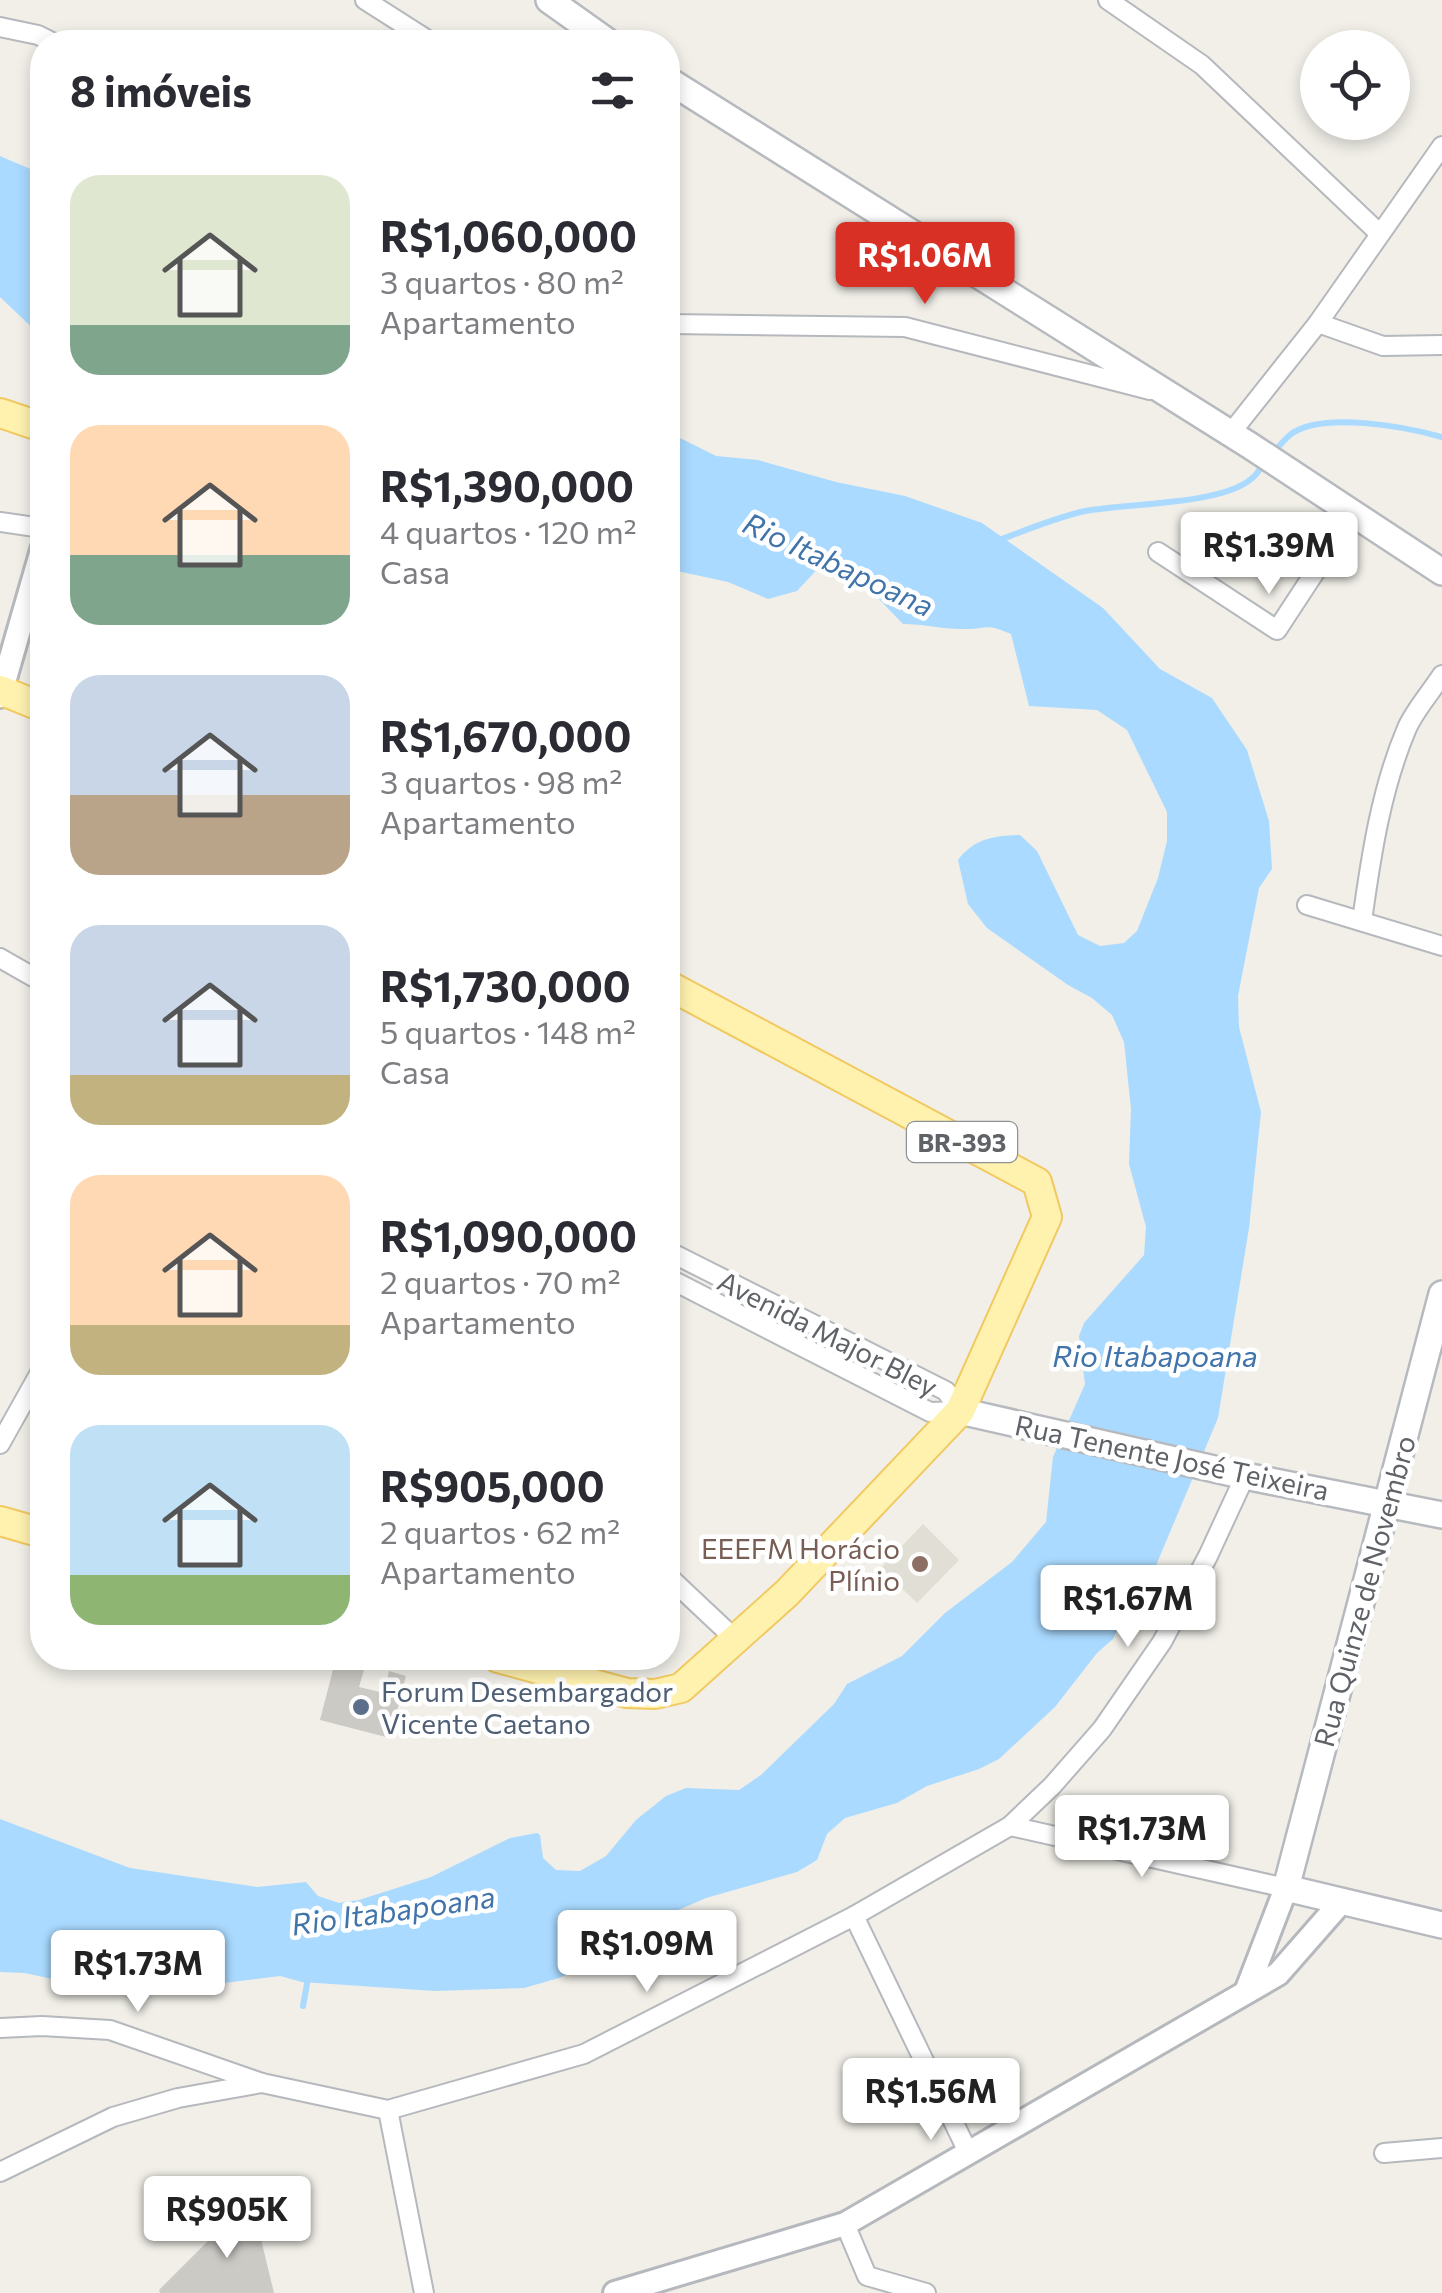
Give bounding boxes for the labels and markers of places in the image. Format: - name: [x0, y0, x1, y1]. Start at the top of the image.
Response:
- pin: R$1.06M: [833, 222, 1017, 307]
- pin: R$1.39M: [1177, 512, 1361, 597]
- place label: EEEFM Horácio Plínio: [701, 1531, 900, 1597]
- marker: EEEFM Horácio Plínio: [909, 1553, 931, 1575]
- pin: R$1.67M: [1036, 1565, 1220, 1650]
- place label: Forum Desembargador Vicente Caetano: [381, 1674, 673, 1740]
- marker: Forum Desembargador Vicente Caetano: [350, 1696, 372, 1718]
- pin: R$1.73M: [1050, 1795, 1234, 1880]
- pin: R$1.09M: [555, 1910, 739, 1995]
- pin: R$1.73M: [46, 1930, 230, 2015]
- pin: R$1.56M: [839, 2058, 1023, 2143]
- pin: R$905K: [146, 2176, 308, 2261]

